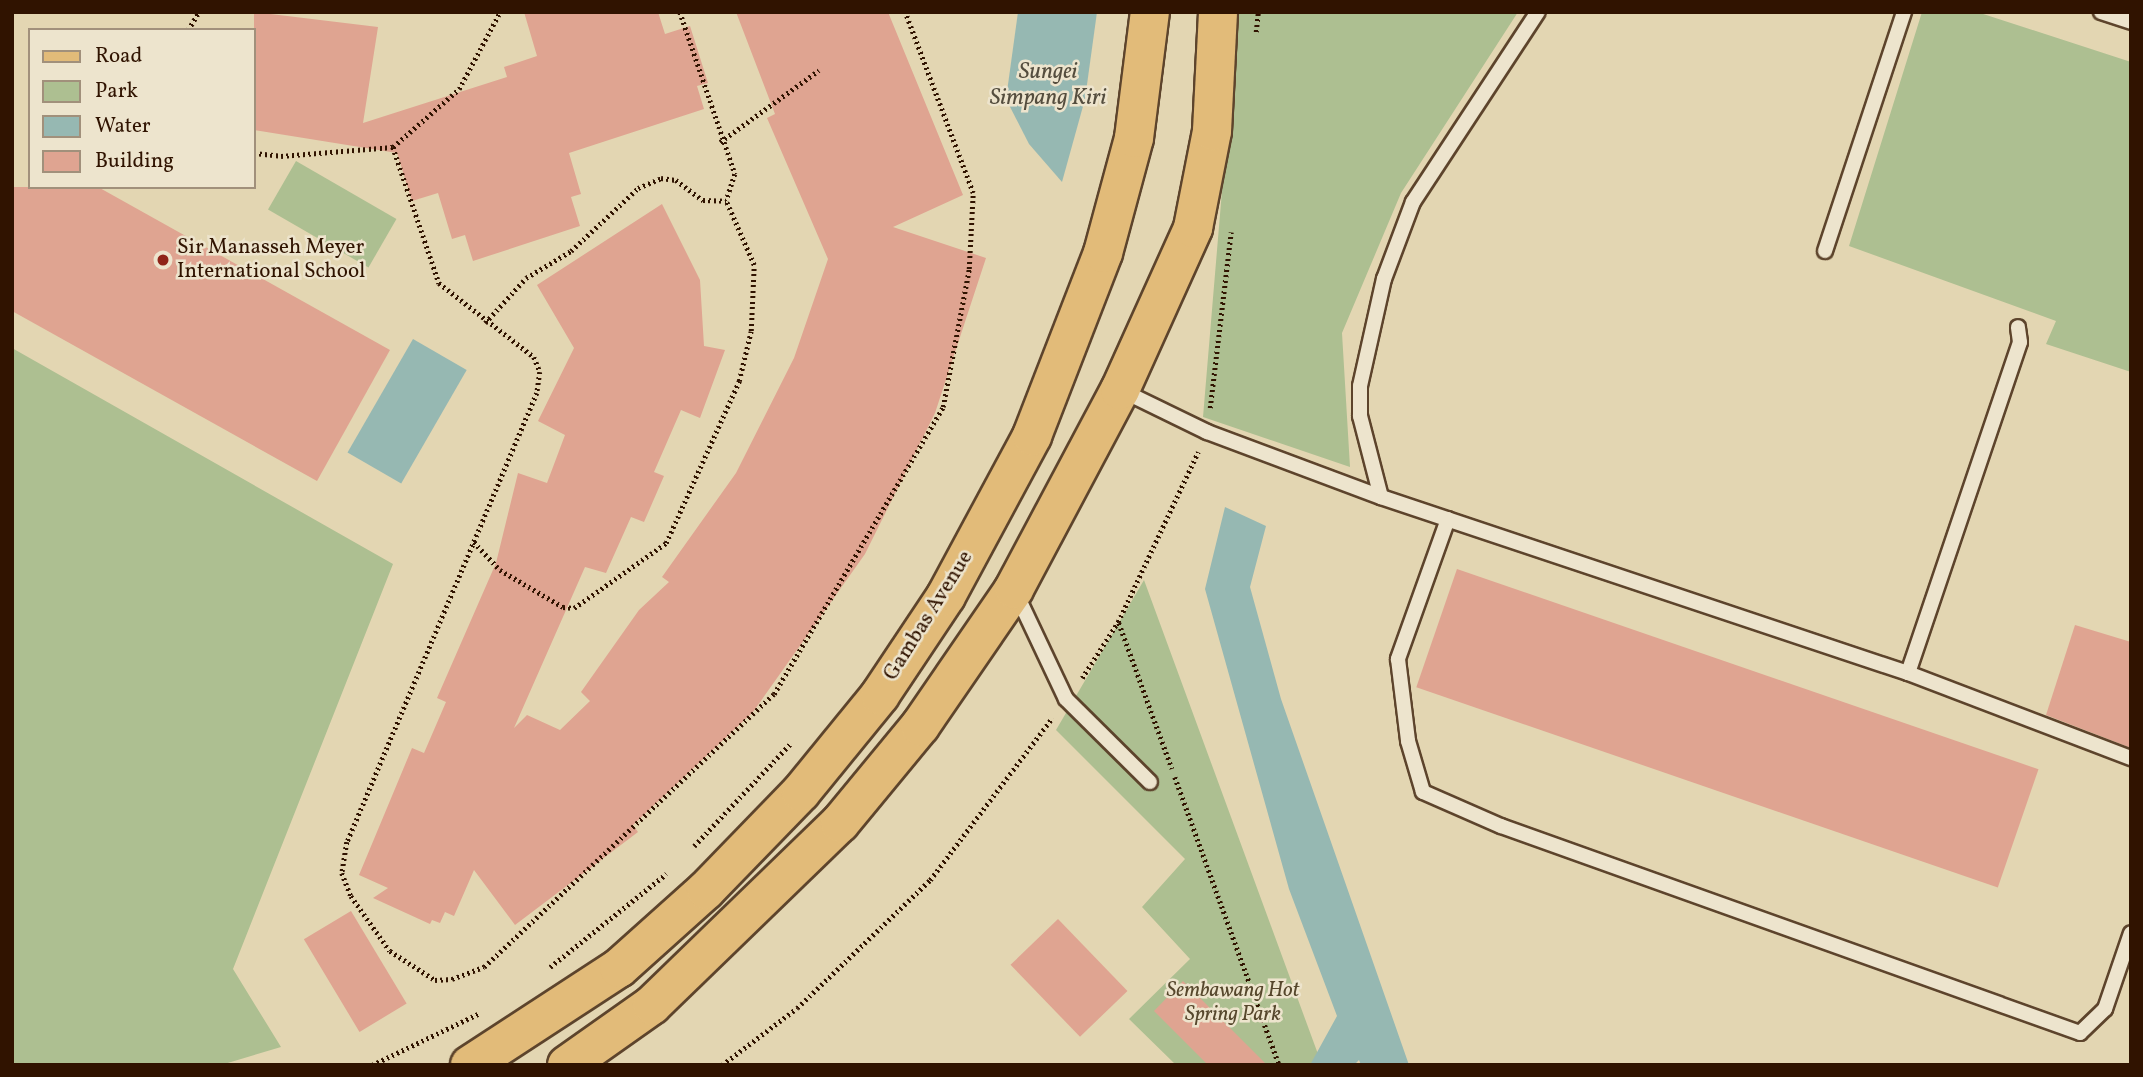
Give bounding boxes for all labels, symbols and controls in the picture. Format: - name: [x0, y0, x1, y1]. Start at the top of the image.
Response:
- legend: [28, 28, 256, 189]
- text: Road: [95, 42, 142, 71]
- water label: Sungei Simpang Kiri: [990, 58, 1106, 112]
- text: Park: [95, 77, 138, 106]
- text: Water: [95, 112, 151, 141]
- text: Building: [95, 147, 174, 176]
- place label: Sir Manasseh Meyer International School: [177, 235, 365, 285]
- marker: Sir Manasseh Meyer International School: [155, 252, 171, 268]
- street label: Gambas Avenue: [879, 546, 979, 686]
- park label: Sembawang Hot Spring Park: [1167, 978, 1299, 1028]

